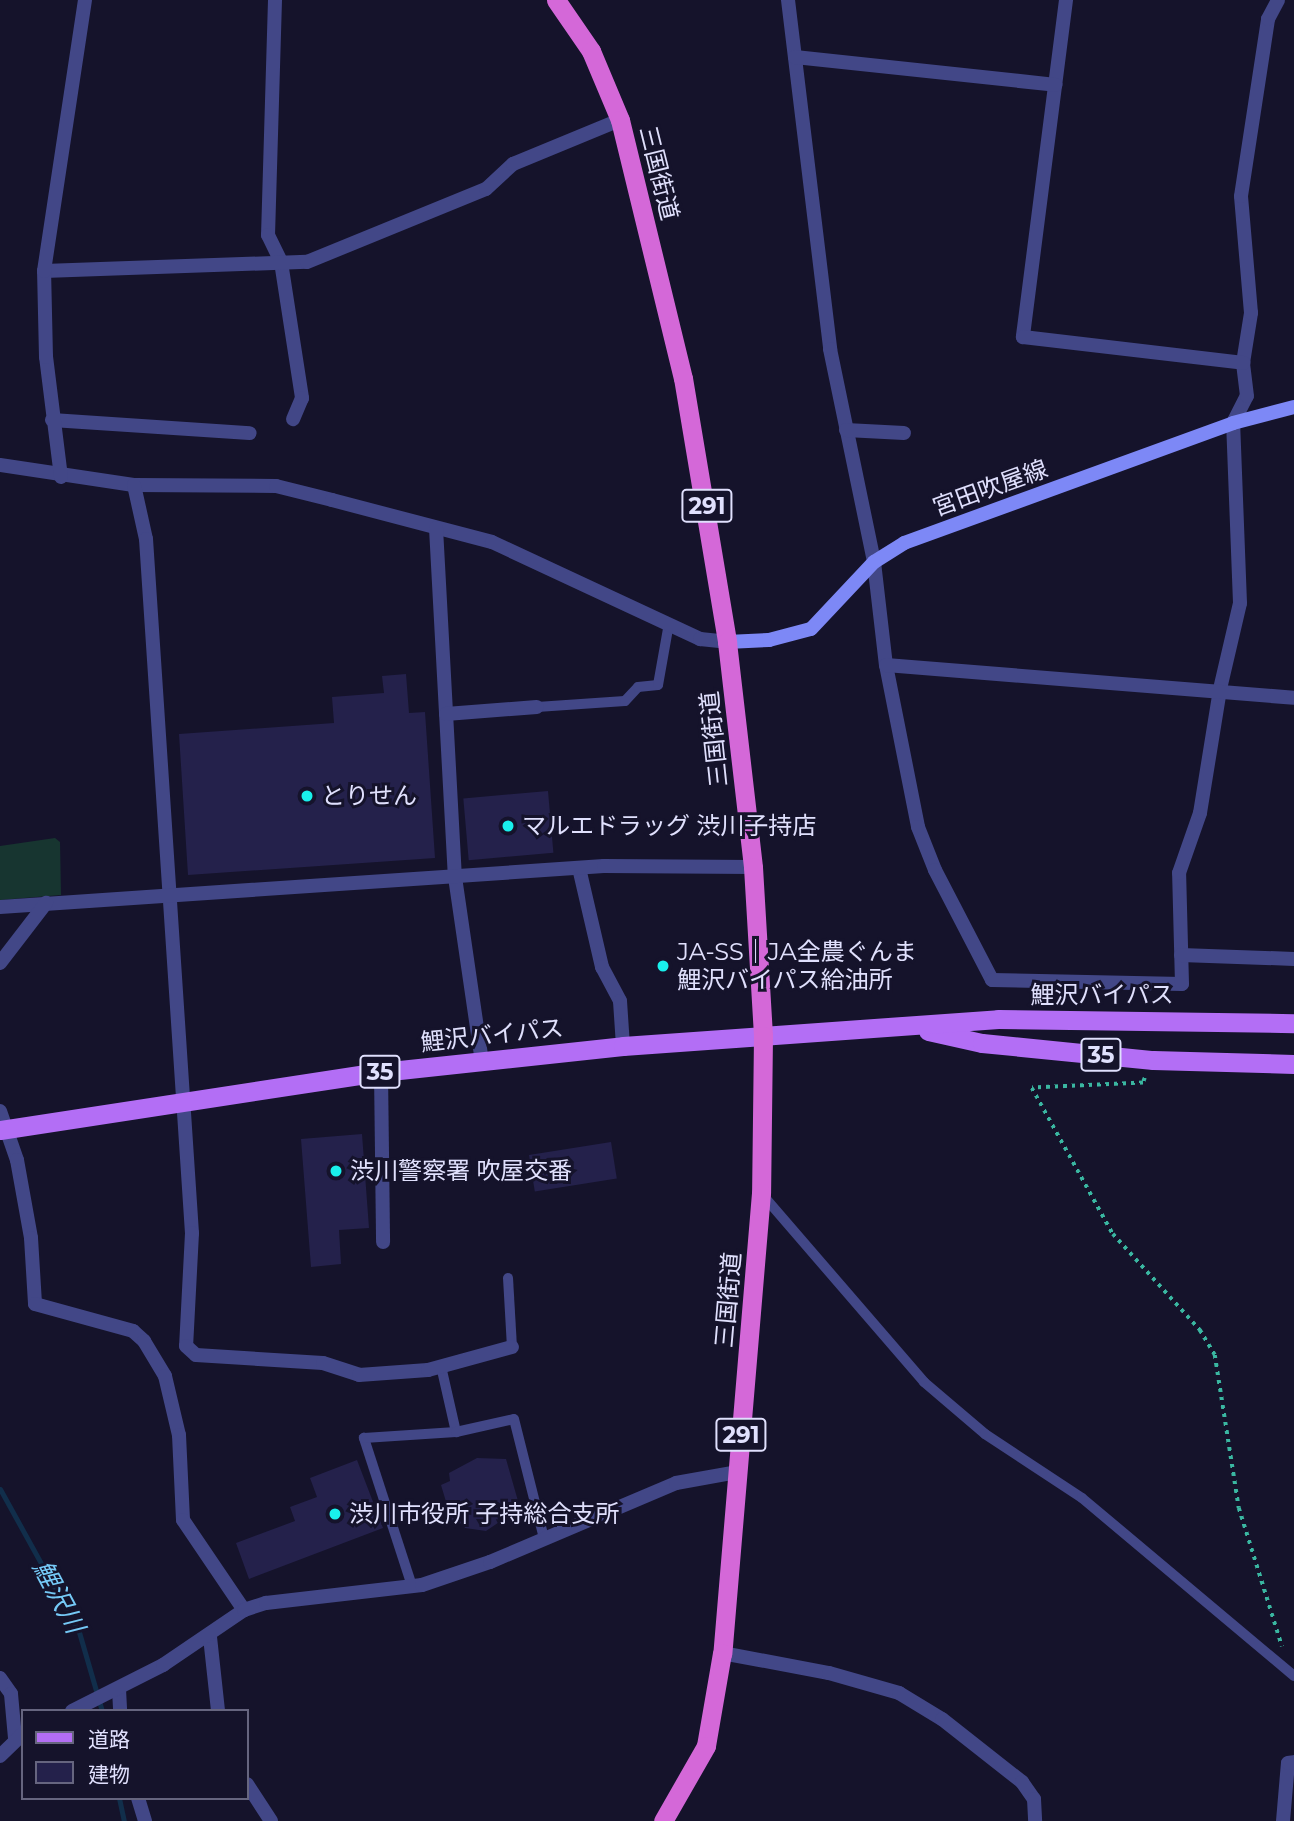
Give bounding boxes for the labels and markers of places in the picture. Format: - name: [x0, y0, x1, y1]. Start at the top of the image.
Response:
- place label: とりせん: [321, 782, 417, 810]
- marker: とりせん: [299, 788, 315, 804]
- place label: マルエドラッグ 渋川子持店: [522, 812, 816, 840]
- marker: マルエドラッグ 渋川子持店: [500, 818, 516, 834]
- place label: JA-SS｜JA全農ぐんま 鯉沢バイパス給油所: [677, 938, 917, 994]
- marker: JA-SS｜JA全農ぐんま 鯉沢バイパス給油所: [655, 958, 671, 974]
- place label: 渋川警察署 吹屋交番: [350, 1157, 572, 1185]
- marker: 渋川警察署 吹屋交番: [328, 1163, 344, 1179]
- place label: 渋川市役所 子持総合支所: [349, 1500, 619, 1528]
- marker: 渋川市役所 子持総合支所: [327, 1506, 343, 1522]

